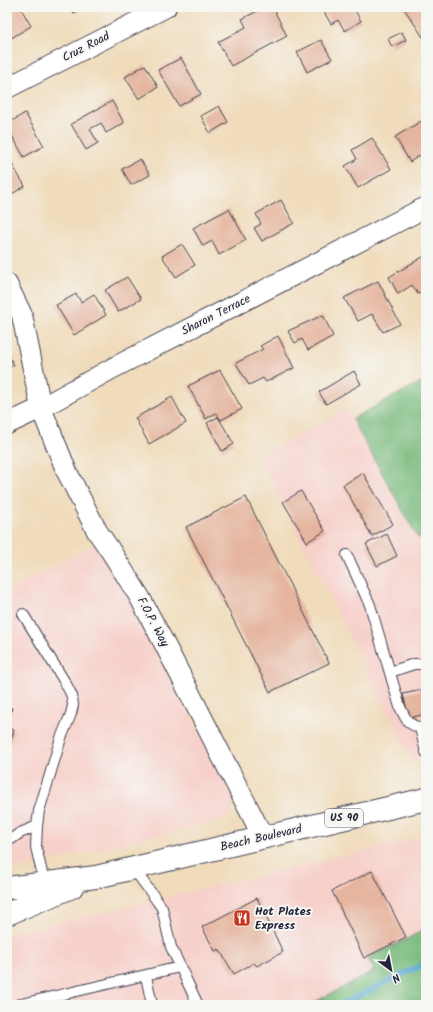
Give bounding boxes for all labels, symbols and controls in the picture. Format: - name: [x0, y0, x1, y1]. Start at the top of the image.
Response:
- street label: Cruz Road: [59, 26, 114, 67]
- street label: Sharon Terrace: [178, 289, 254, 341]
- street label: F.O.P. Way: [132, 594, 174, 651]
- road number: US 90: [325, 809, 363, 827]
- street label: Beach Boulevard: [218, 819, 305, 857]
- place label: Hot Plates Express: [255, 902, 311, 935]
- restaurant icon: Hot Plates Express: [232, 908, 252, 928]
- north arrow: [371, 950, 411, 990]
- text: N: [388, 968, 403, 987]

